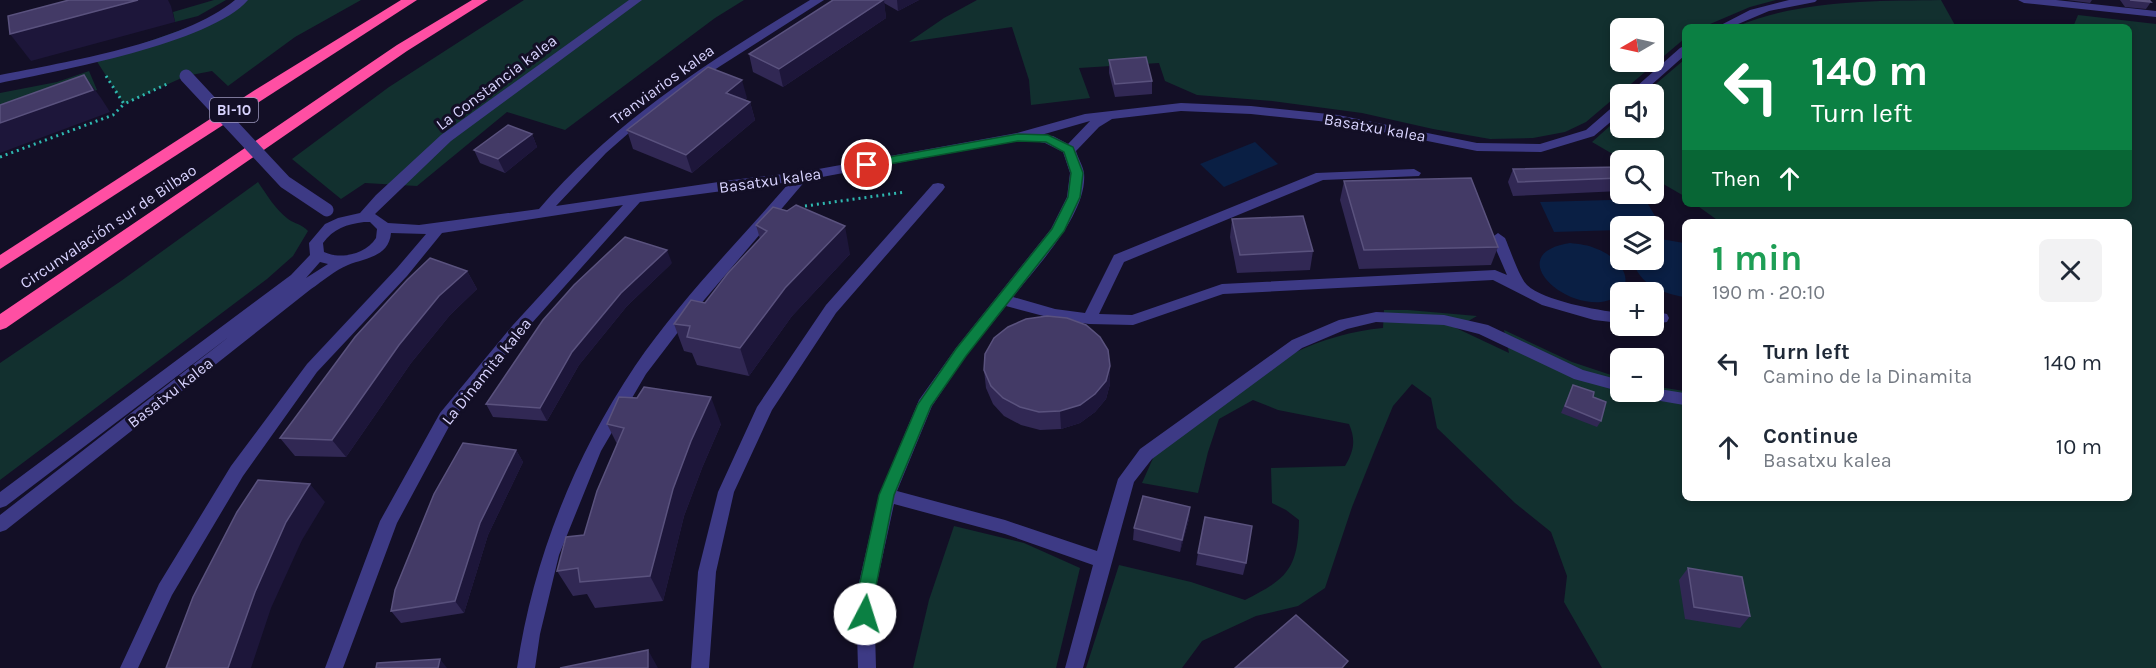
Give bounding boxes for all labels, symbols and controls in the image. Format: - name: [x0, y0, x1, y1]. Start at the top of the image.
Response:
- north arrow: [1610, 18, 1664, 72]
- map controls: [1610, 18, 1664, 402]
- street label: La Constancia kalea: [432, 31, 560, 134]
- street label: Tranviarios kalea: [607, 40, 718, 128]
- text: 140 m: [1811, 46, 1928, 96]
- icon: left: [1712, 48, 1790, 126]
- button: sound: [1610, 84, 1664, 138]
- text: Turn left: [1811, 97, 1912, 129]
- road number: BI-10: [210, 98, 258, 122]
- street label: Basatxu kalea: [1323, 109, 1427, 146]
- pin: [841, 139, 892, 190]
- icon: arrive: [850, 148, 883, 181]
- button: search: [1610, 150, 1664, 204]
- street label: Circunvalación sur de Bilbao: [16, 160, 200, 293]
- icon: ahead: [1773, 162, 1806, 195]
- street label: Basatxu kalea: [718, 164, 822, 197]
- text: Then: [1712, 166, 1761, 192]
- button: layers: [1610, 216, 1664, 270]
- text: 1 min: [1712, 237, 1802, 279]
- button: close: [2039, 239, 2102, 302]
- text: 190 m · 20:10: [1712, 281, 1825, 304]
- button: +: [1610, 282, 1664, 336]
- street label: La Dinamita kalea: [438, 314, 535, 428]
- text: Turn left: [1763, 339, 1850, 365]
- icon: left: [1712, 347, 1745, 380]
- button: −: [1610, 348, 1664, 402]
- text: 140 m: [2044, 350, 2102, 376]
- street label: Basatxu kalea: [124, 353, 217, 432]
- text: Camino de la Dinamita: [1763, 365, 1972, 388]
- text: Continue: [1763, 423, 1858, 449]
- icon: ahead: [1712, 431, 1745, 464]
- text: 10 m: [2056, 434, 2102, 460]
- text: Basatxu kalea: [1763, 449, 1892, 472]
- position arrow: [833, 582, 897, 646]

